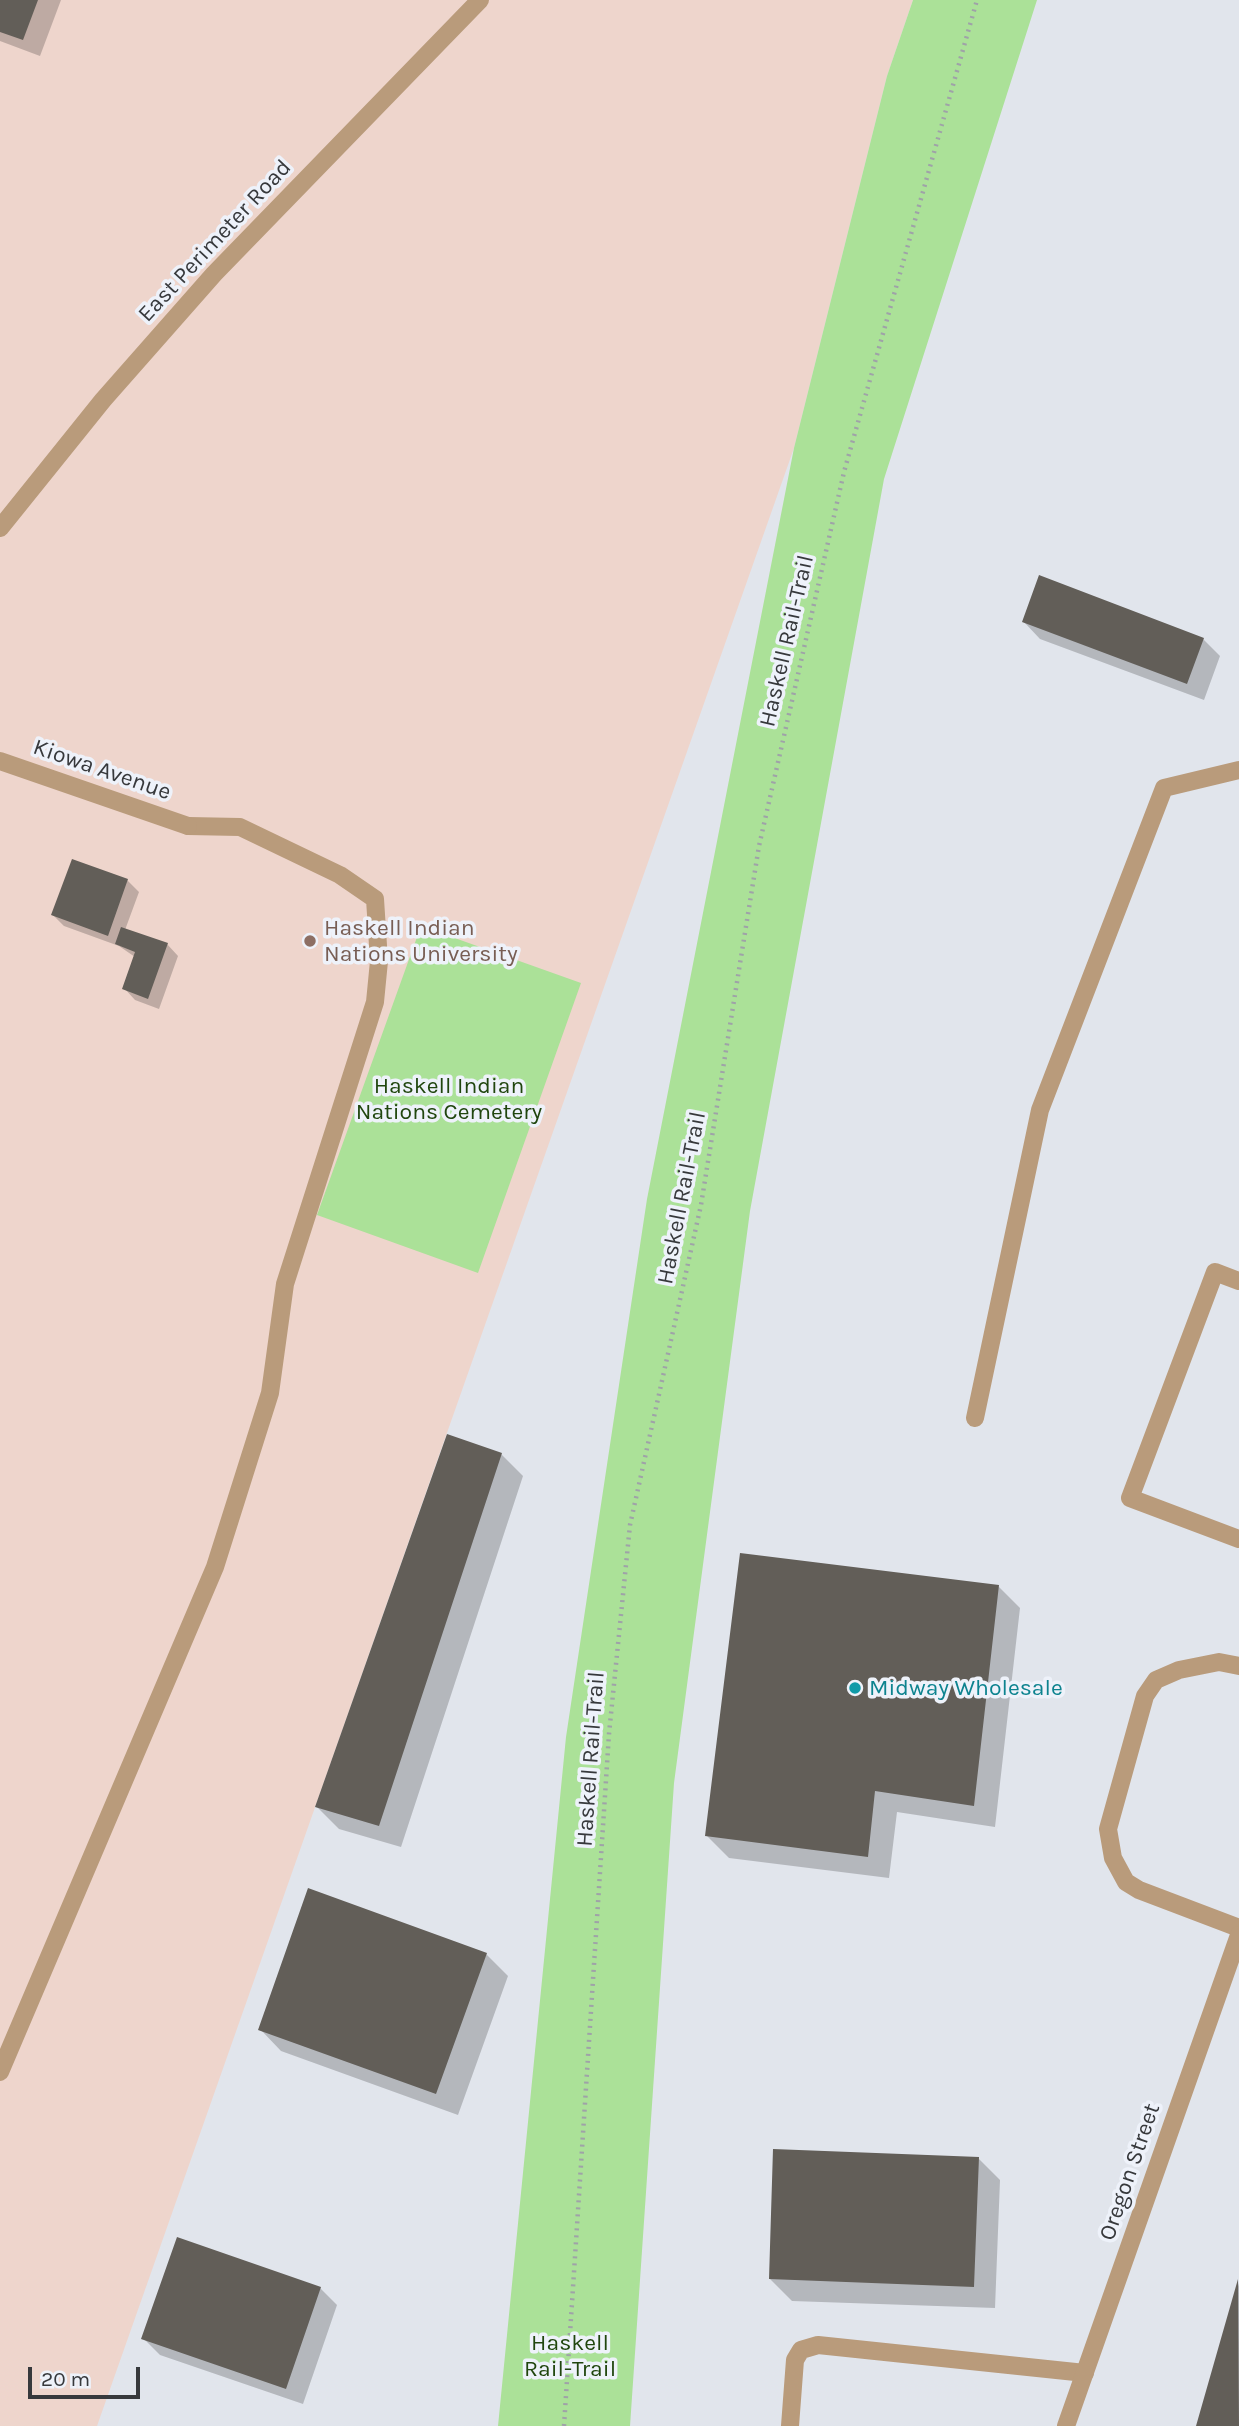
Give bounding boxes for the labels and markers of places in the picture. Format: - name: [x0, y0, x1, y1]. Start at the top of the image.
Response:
- place label: Haskell Indian Nations University: [324, 914, 518, 968]
- marker: Haskell Indian Nations University: [302, 933, 318, 949]
- place label: Midway Wholesale: [869, 1674, 1063, 1702]
- marker: Midway Wholesale: [847, 1680, 863, 1696]

